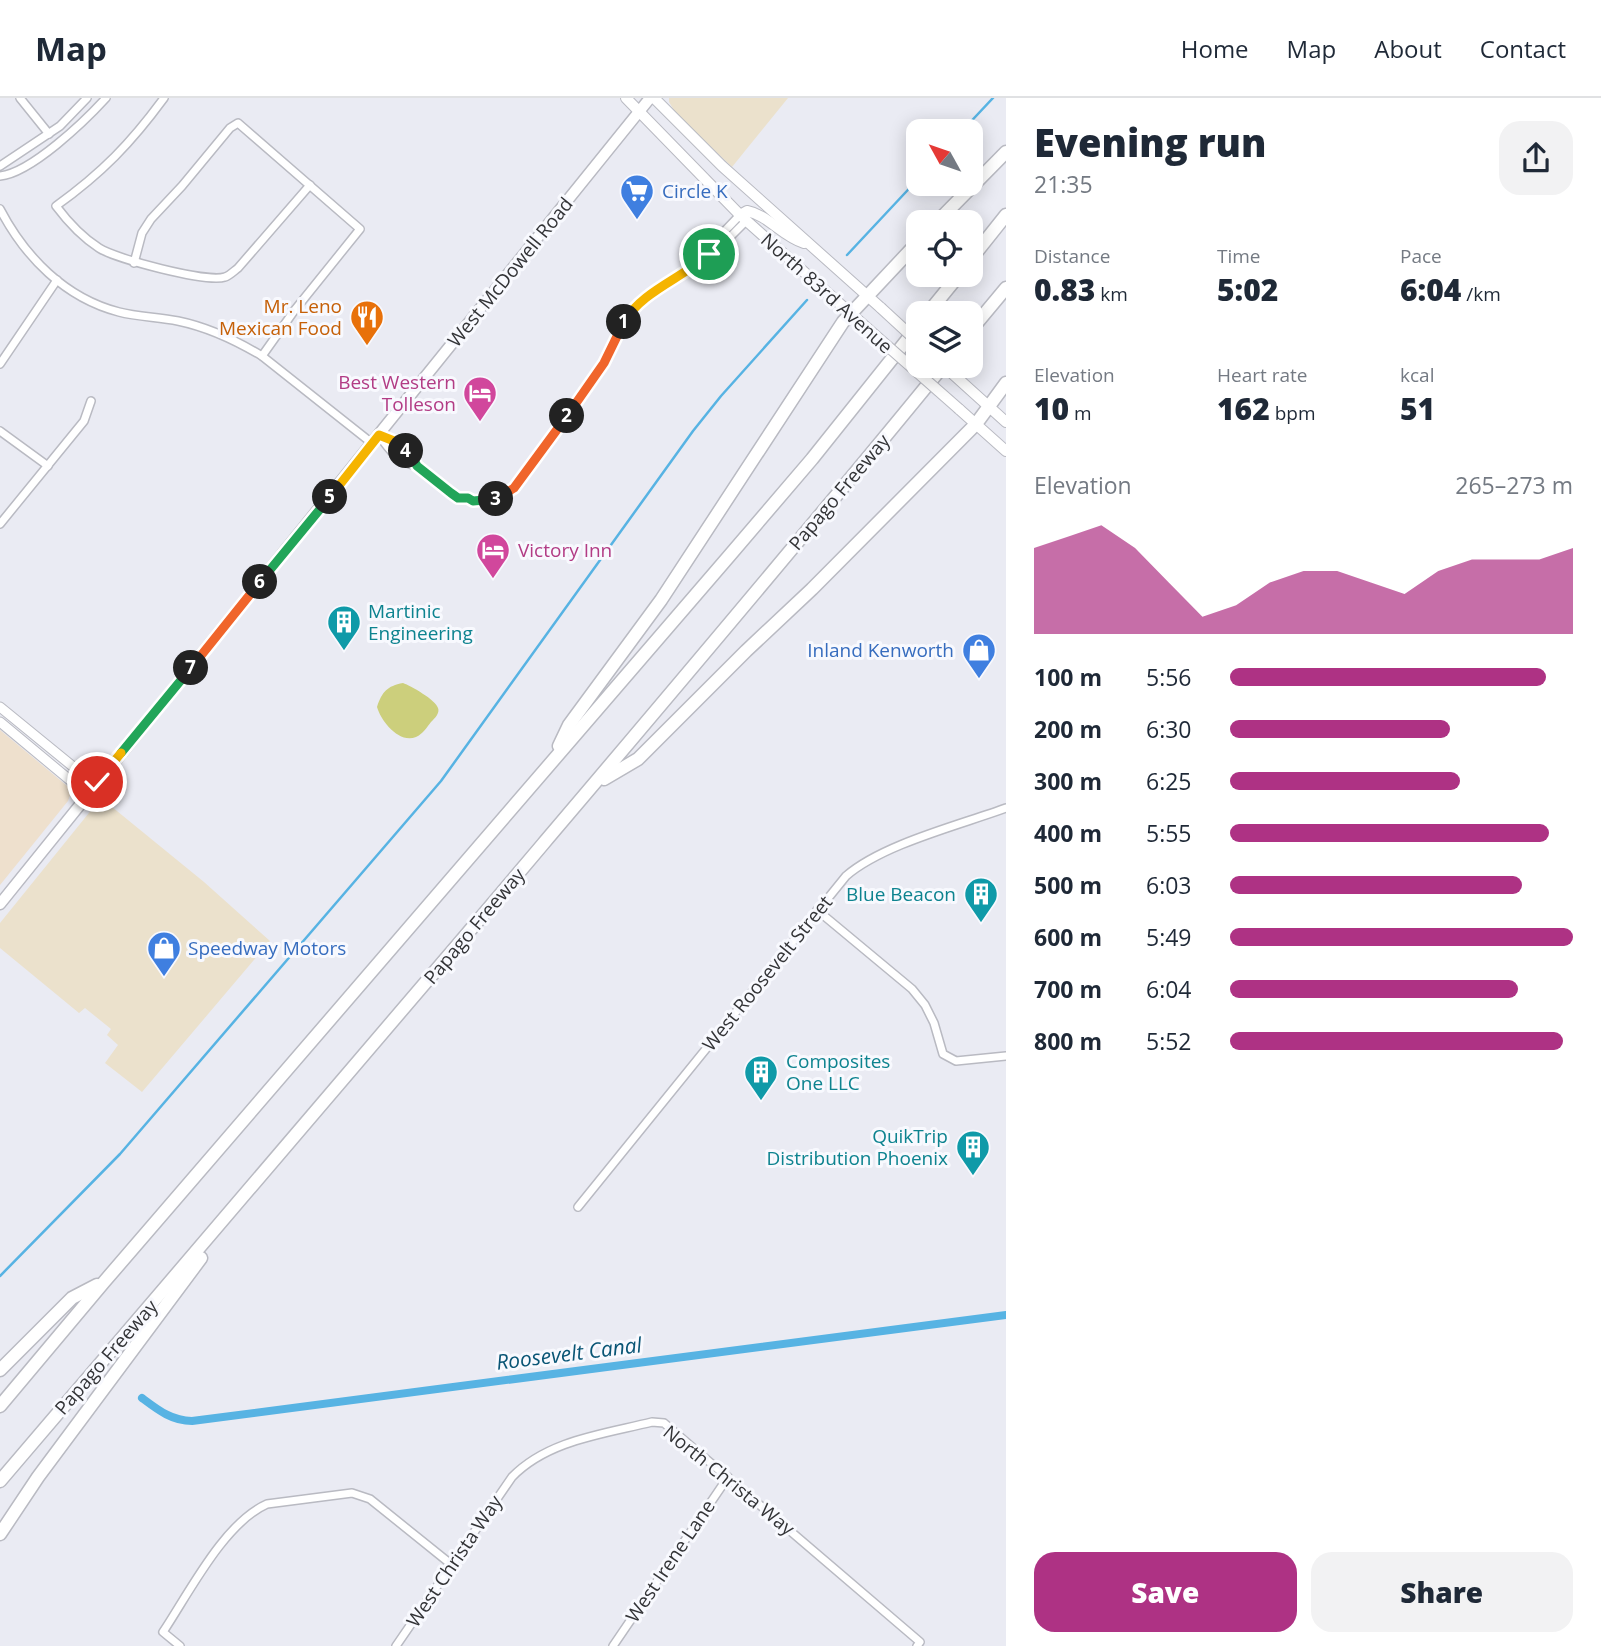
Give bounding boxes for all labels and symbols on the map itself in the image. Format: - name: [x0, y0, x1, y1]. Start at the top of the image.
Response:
- north arrow: [906, 119, 984, 196]
- supermarket icon: Circle K: [618, 172, 656, 221]
- place label: Circle K: [662, 178, 728, 204]
- street label: West McDowell Road: [441, 192, 579, 352]
- pin: [679, 224, 739, 284]
- street label: North 83rd Avenue: [755, 227, 899, 359]
- place label: Mr. Leno Mexican Food: [219, 293, 342, 341]
- restaurant icon: Mr. Leno Mexican Food: [348, 298, 386, 347]
- pin: 1: [606, 304, 642, 340]
- place label: Best Western Tolleson: [338, 369, 456, 417]
- hotel icon: Best Western Tolleson: [461, 374, 499, 423]
- pin: 2: [550, 398, 584, 434]
- street label: Papago Freeway: [783, 428, 896, 556]
- pin: 4: [388, 434, 424, 468]
- pin: 5: [312, 480, 348, 514]
- pin: 3: [478, 482, 514, 516]
- hotel icon: Victory Inn: [474, 531, 512, 580]
- place label: Victory Inn: [518, 537, 612, 563]
- pin: 6: [243, 564, 278, 600]
- place label: Martinic Engineering: [368, 598, 473, 646]
- building icon: Martinic Engineering: [325, 603, 363, 652]
- shop icon: Inland Kenworth: [960, 631, 998, 680]
- place label: Inland Kenworth: [807, 637, 954, 663]
- pin: 7: [174, 650, 208, 686]
- pin: [67, 752, 127, 812]
- street label: Papago Freeway: [418, 862, 531, 990]
- building icon: Blue Beacon: [962, 875, 1000, 924]
- place label: Blue Beacon: [846, 881, 956, 907]
- street label: West Roosevelt Street: [696, 890, 838, 1056]
- shop icon: Speedway Motors: [145, 929, 183, 978]
- place label: Speedway Motors: [188, 935, 346, 961]
- place label: Composites One LLC: [786, 1048, 890, 1096]
- building icon: Composites One LLC: [742, 1053, 780, 1102]
- place label: QuikTrip Distribution Phoenix: [767, 1123, 948, 1171]
- building icon: QuikTrip Distribution Phoenix: [954, 1128, 992, 1177]
- street label: Papago Freeway: [49, 1294, 164, 1420]
- water label: Roosevelt Canal: [494, 1330, 644, 1376]
- street label: North Christa Way: [658, 1419, 800, 1541]
- street label: West Christa Way: [400, 1489, 508, 1632]
- street label: West Irene Lane: [619, 1495, 721, 1627]

